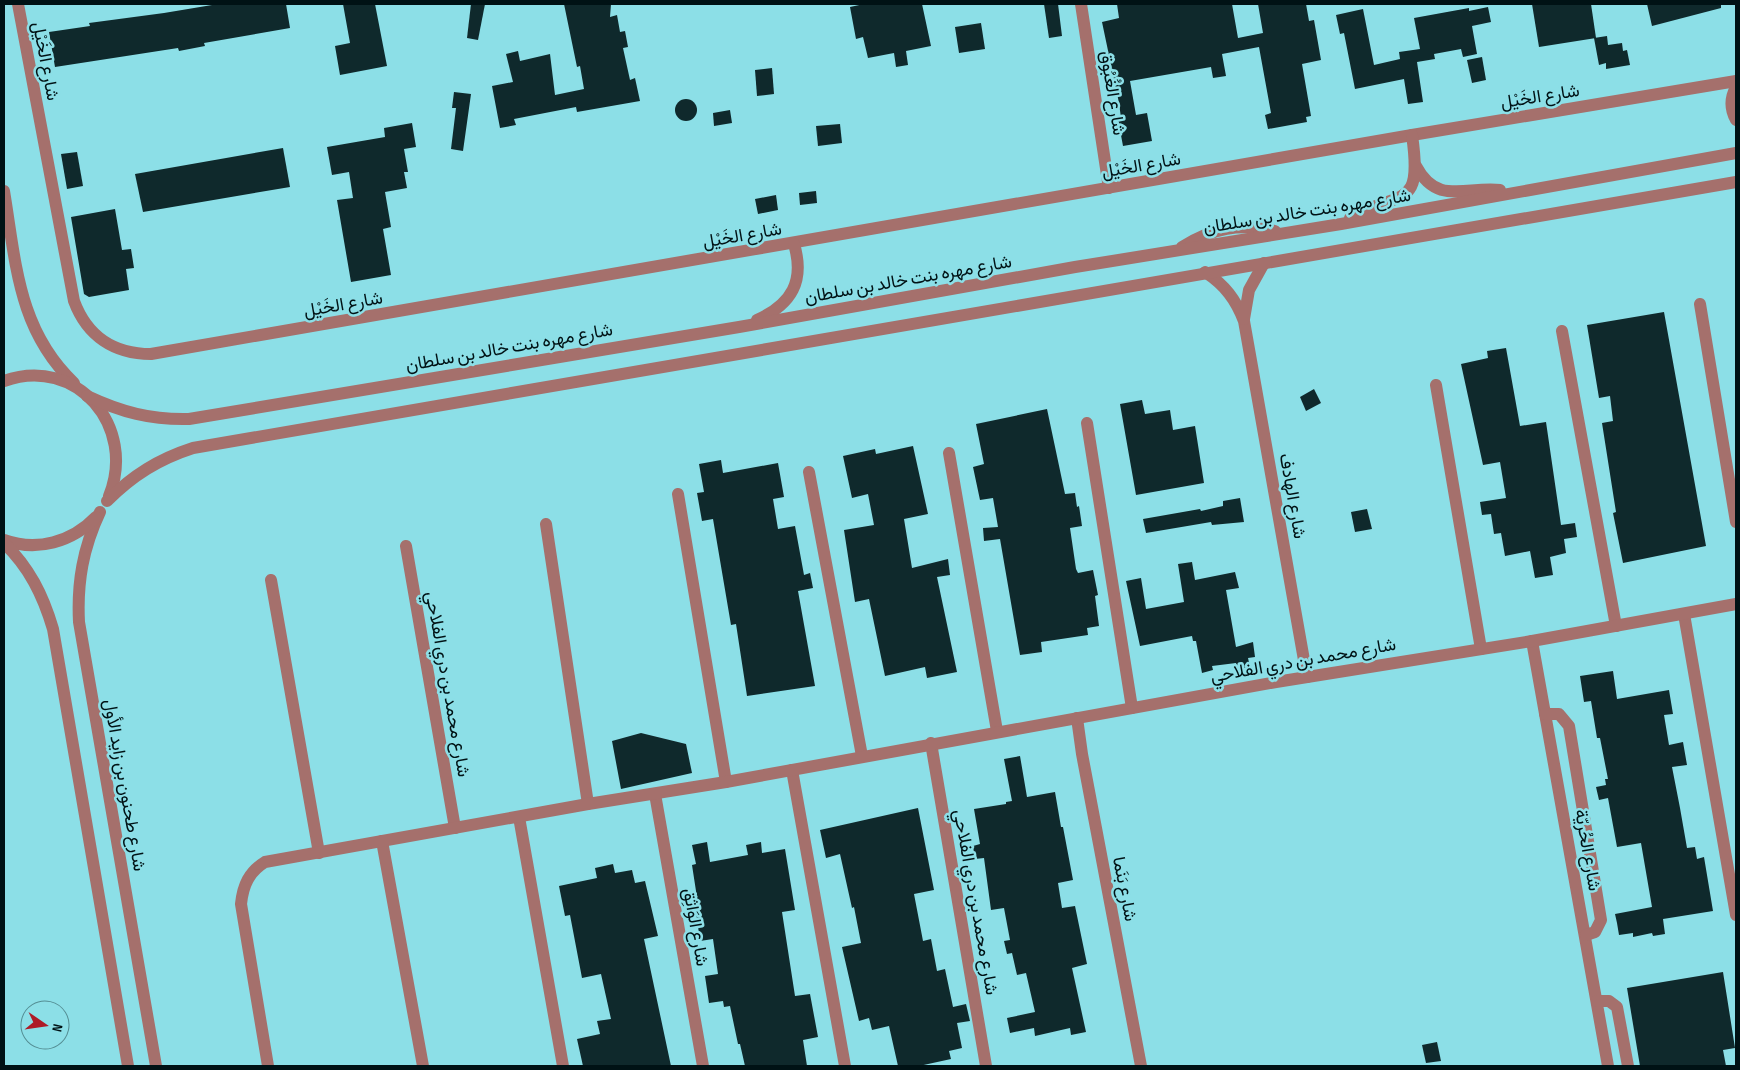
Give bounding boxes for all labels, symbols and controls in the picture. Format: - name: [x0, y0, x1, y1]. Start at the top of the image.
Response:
- street label: شارع الخَيْل: [27, 20, 63, 103]
- street label: شارع الغُبُوق: [1094, 49, 1130, 137]
- street label: شارع الخَيْل: [1499, 80, 1581, 114]
- street label: شارع الخَيْل: [1100, 148, 1182, 184]
- street label: شارع مهره بنت خالد بن سلطان: [1202, 185, 1413, 239]
- street label: شارع الخَيْل: [701, 218, 783, 254]
- street label: شارع مهره بنت خالد بن سلطان: [803, 251, 1013, 309]
- street label: شارع الخَيْل: [302, 287, 384, 323]
- street label: شارع مهره بنت خالد بن سلطان: [404, 319, 614, 377]
- street label: شارع الهادف: [1274, 452, 1310, 541]
- street label: شارع محمد بن دري الفلاحي: [417, 590, 474, 779]
- street label: شارع محمد بن دري الفلاحي: [1209, 634, 1398, 691]
- street label: شارع طحنون بن زايد الأول: [98, 697, 150, 873]
- street label: شارع محمد بن دري الفلاحي: [945, 808, 1002, 997]
- street label: شارع الحُريّة: [1569, 808, 1605, 893]
- street label: شارع بَنَما: [1107, 855, 1141, 923]
- street label: شارع الوَاثِق: [677, 886, 713, 968]
- north arrow: [20, 1000, 70, 1050]
- text: N: [48, 1022, 66, 1033]

